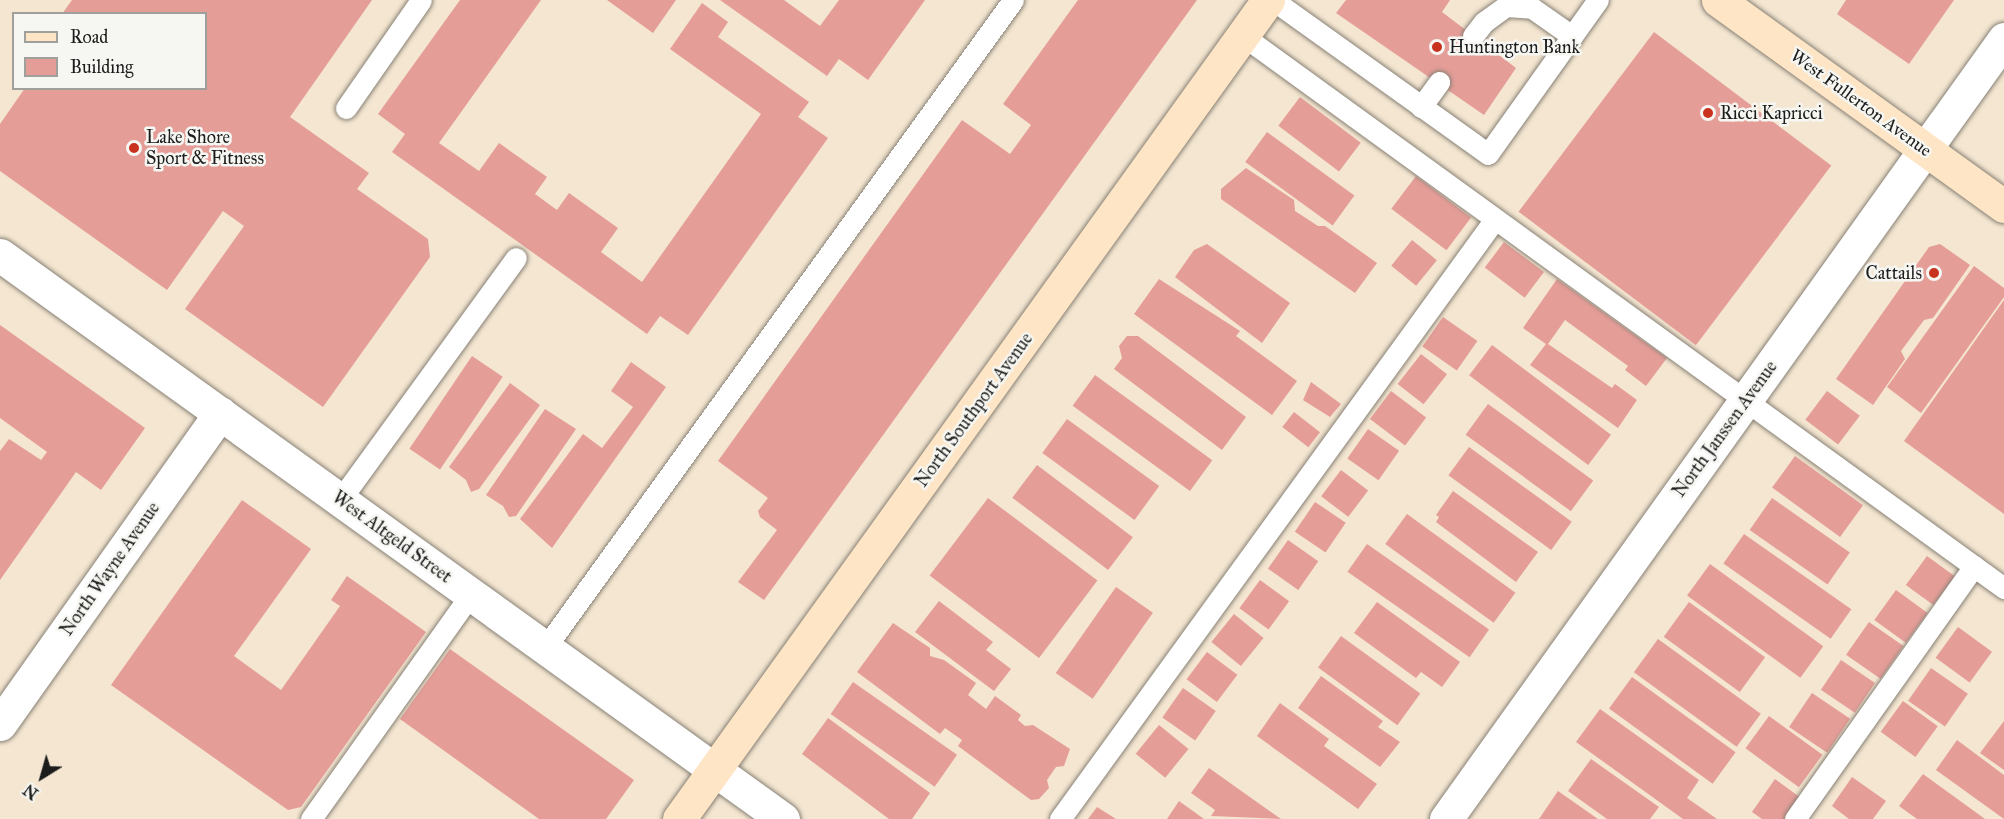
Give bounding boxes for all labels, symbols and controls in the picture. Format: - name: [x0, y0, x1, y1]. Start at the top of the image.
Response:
- legend: [12, 12, 207, 90]
- text: Road: [70, 26, 108, 48]
- place label: Huntington Bank: [1449, 36, 1580, 58]
- marker: Huntington Bank: [1430, 40, 1444, 54]
- street label: West Fullerton Avenue: [1786, 45, 1936, 161]
- text: Building: [70, 56, 133, 78]
- place label: Ricci Kapricci: [1720, 102, 1823, 124]
- marker: Ricci Kapricci: [1701, 106, 1715, 120]
- place label: Lake Shore Sport & Fitness: [146, 127, 264, 170]
- marker: Lake Shore Sport & Fitness: [127, 141, 141, 155]
- place label: Cattails: [1865, 262, 1922, 284]
- marker: Cattails: [1927, 266, 1941, 280]
- street label: North Southport Avenue: [911, 328, 1037, 492]
- street label: North Janssen Avenue: [1668, 356, 1782, 502]
- street label: West Altgeld Street: [328, 486, 456, 588]
- street label: North Wayne Avenue: [56, 498, 164, 640]
- north arrow: [12, 747, 72, 807]
- text: N: [20, 780, 42, 803]

